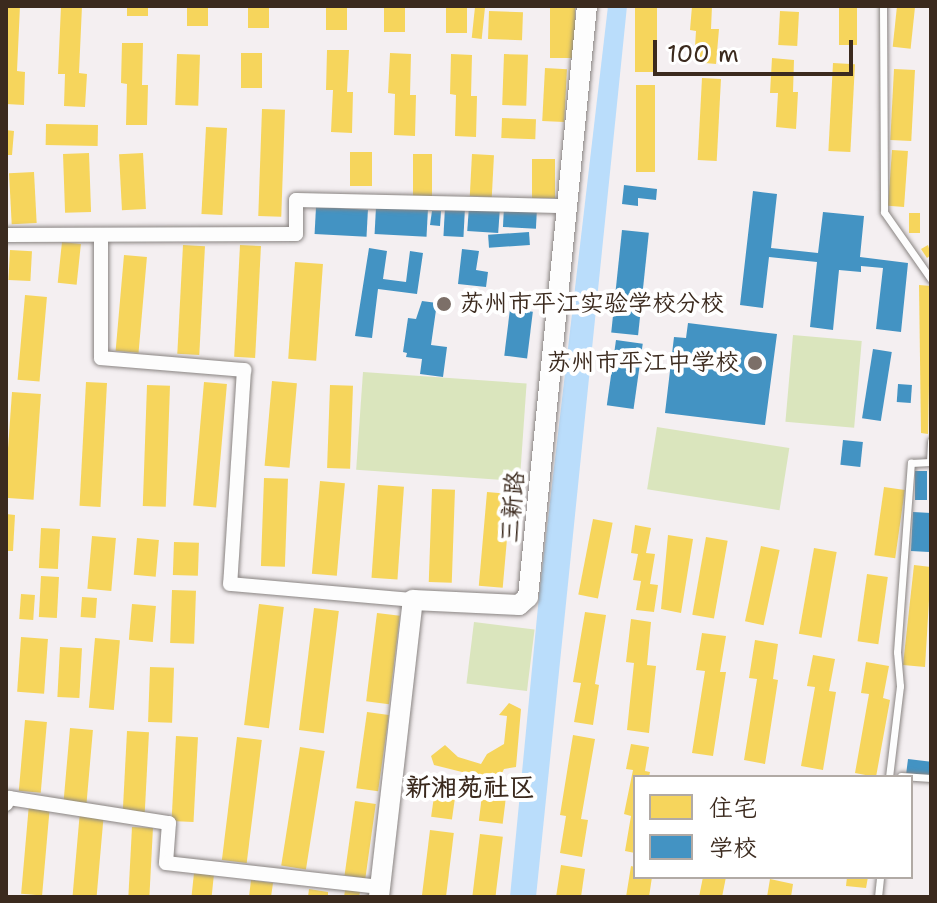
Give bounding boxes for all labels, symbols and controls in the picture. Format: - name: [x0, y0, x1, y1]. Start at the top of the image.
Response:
- scale bar: [657, 24, 857, 74]
- text: 100 m: [667, 38, 739, 70]
- place label: 苏州市平江实验学校分校: [460, 290, 724, 318]
- marker: 苏州市平江实验学校分校: [435, 295, 453, 313]
- place label: 苏州市平江中学校: [547, 349, 739, 377]
- marker: 苏州市平江中学校: [746, 354, 764, 372]
- street label: 三新路: [496, 470, 530, 544]
- district label: 新湘苑社区: [405, 771, 535, 803]
- legend: [633, 775, 913, 879]
- text: 住宅: [709, 792, 757, 824]
- text: 学校: [709, 832, 757, 864]

